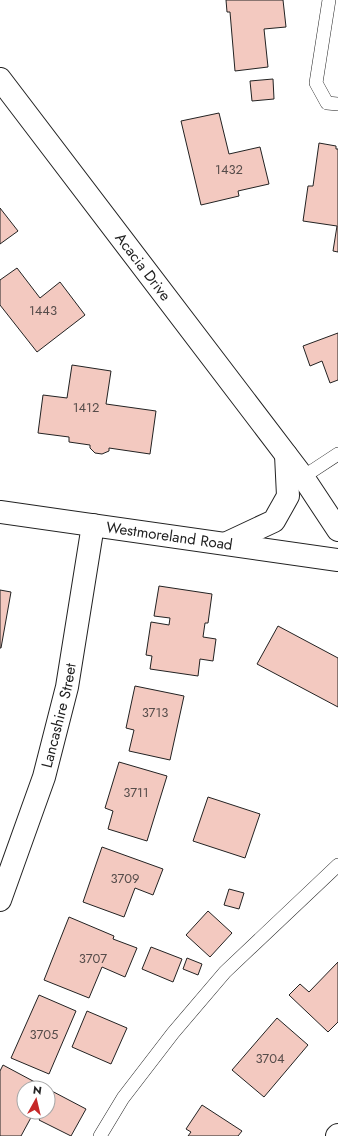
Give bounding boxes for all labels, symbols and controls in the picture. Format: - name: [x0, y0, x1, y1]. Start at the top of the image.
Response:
- house number: 1432: [215, 160, 243, 179]
- street label: Acacia Drive: [110, 228, 176, 306]
- house number: 1443: [29, 301, 57, 320]
- house number: 1412: [73, 398, 99, 417]
- street label: Westmoreland Road: [105, 516, 234, 556]
- street label: Lancashire Street: [36, 661, 82, 770]
- house number: 3713: [142, 703, 168, 722]
- house number: 3711: [123, 783, 149, 802]
- house number: 3709: [110, 869, 140, 888]
- house number: 3707: [79, 949, 107, 968]
- house number: 3705: [30, 1025, 58, 1044]
- house number: 3704: [255, 1049, 285, 1068]
- north arrow: [16, 1080, 56, 1120]
- text: N: [32, 1082, 43, 1099]

